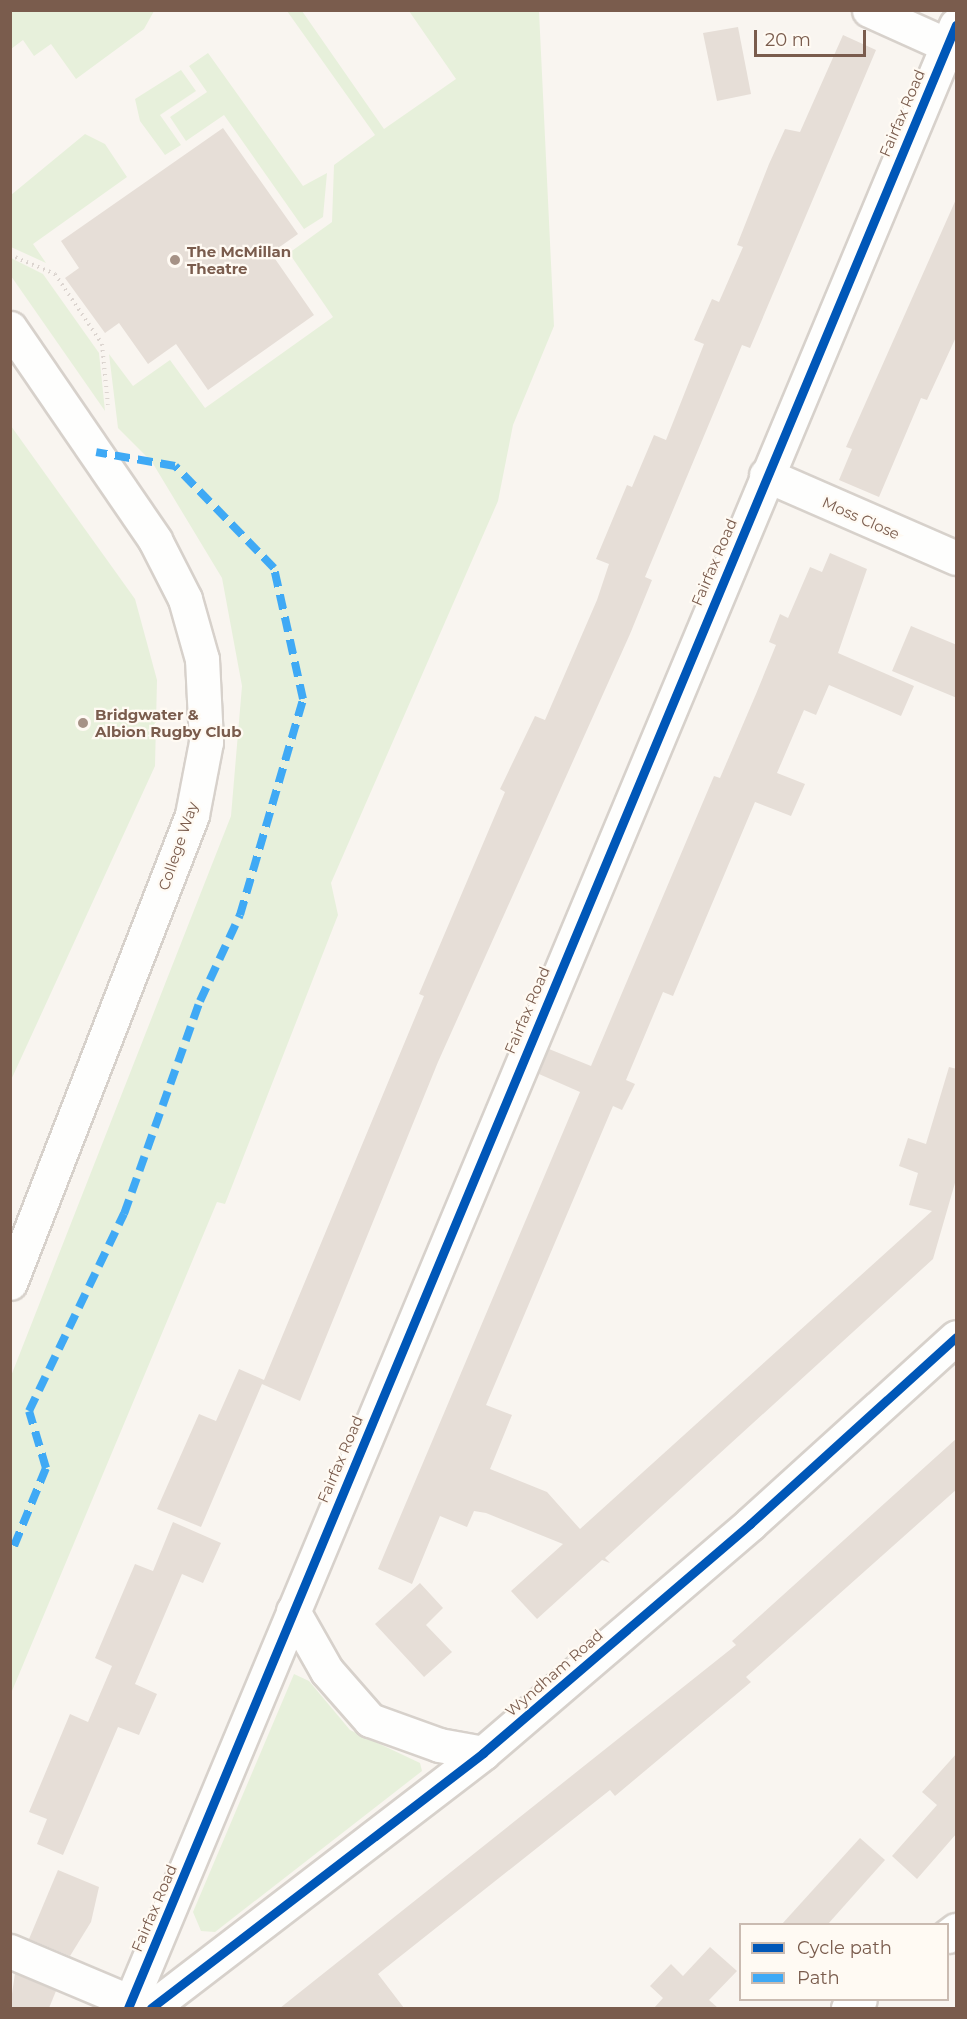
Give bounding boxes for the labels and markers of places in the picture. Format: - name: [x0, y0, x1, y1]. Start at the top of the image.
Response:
- place label: The McMillan Theatre: [187, 242, 291, 277]
- marker: The McMillan Theatre: [168, 253, 182, 267]
- place label: Bridgwater & Albion Rugby Club: [95, 705, 242, 740]
- marker: Bridgwater & Albion Rugby Club: [76, 716, 90, 730]

